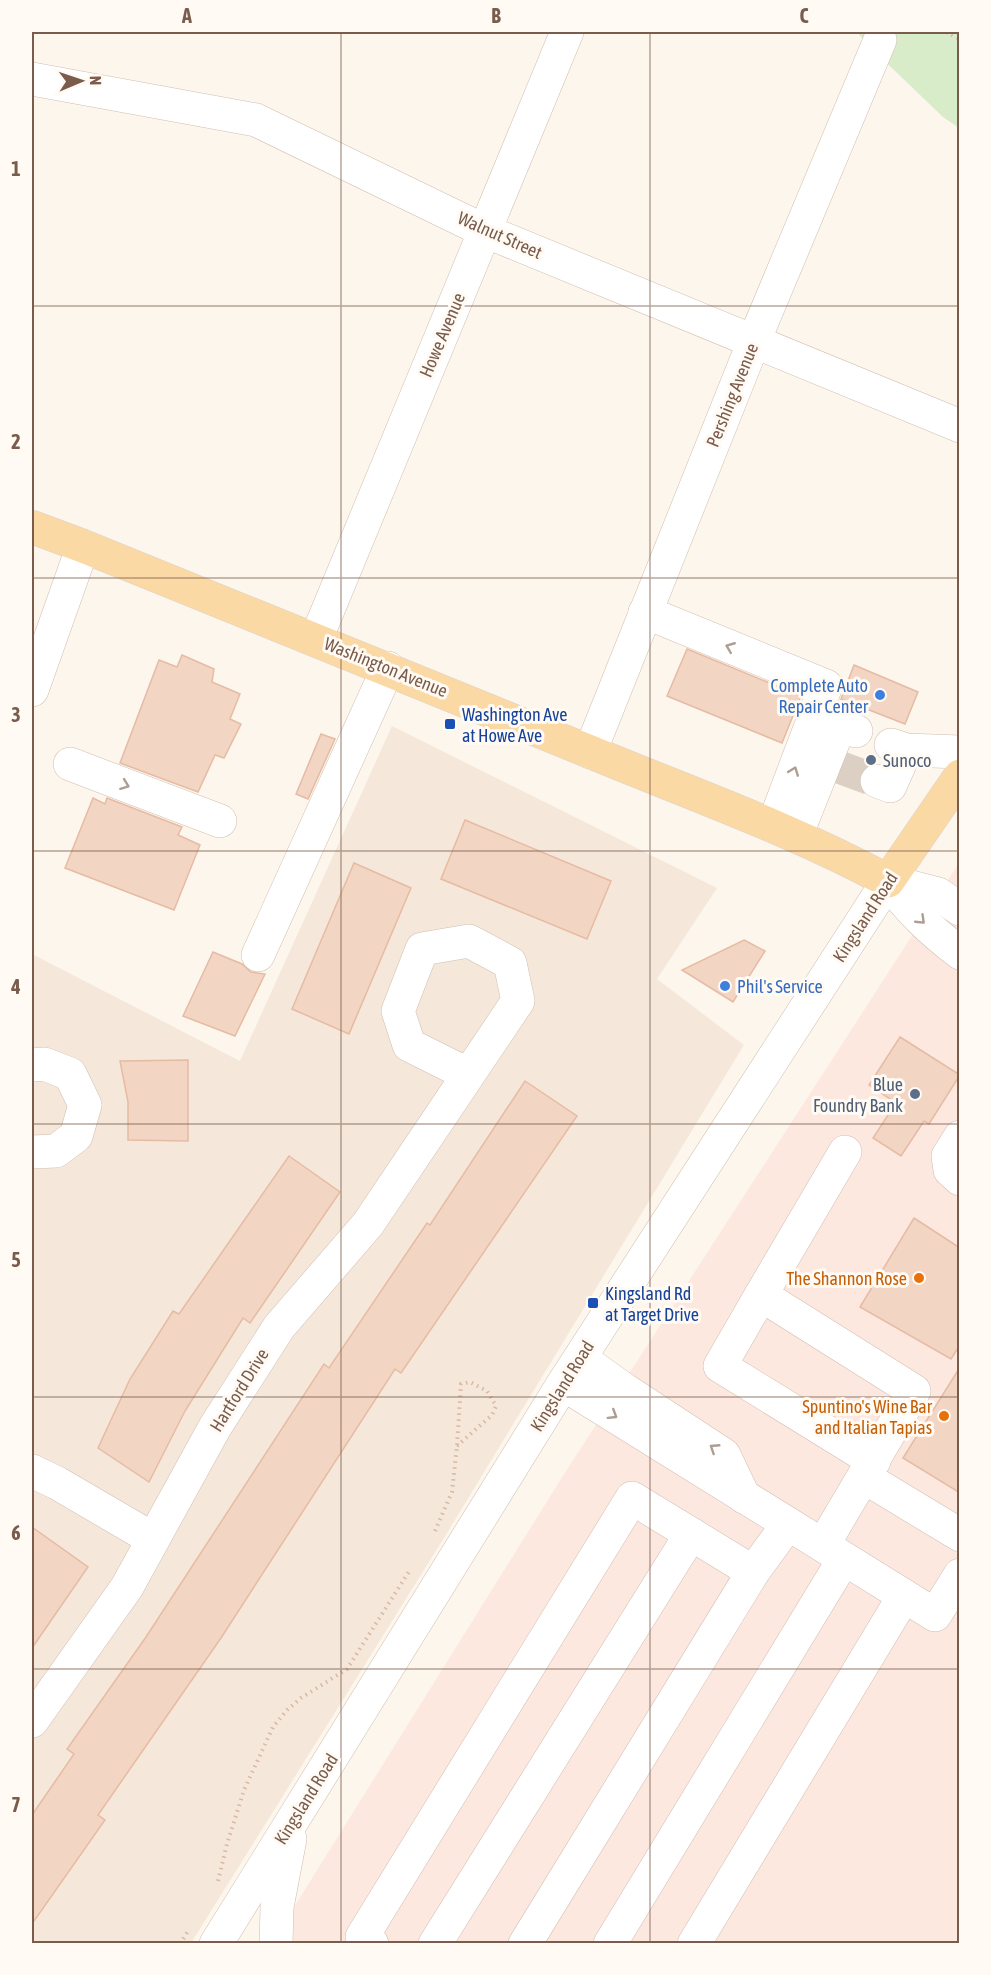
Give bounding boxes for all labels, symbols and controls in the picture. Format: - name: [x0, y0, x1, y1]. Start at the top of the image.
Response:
- text: A: [181, 4, 192, 27]
- text: B: [491, 4, 501, 27]
- text: C: [800, 4, 809, 27]
- north arrow: [51, 51, 111, 111]
- text: N: [87, 75, 105, 86]
- text: 1: [11, 157, 21, 180]
- street label: Walnut Street: [455, 207, 545, 263]
- street label: Howe Avenue: [415, 290, 469, 380]
- street label: Pershing Avenue: [702, 340, 762, 450]
- text: 2: [11, 430, 21, 453]
- street label: Washington Avenue: [321, 633, 451, 701]
- one-way arrow: [725, 642, 736, 654]
- place label: Complete Auto Repair Center: [771, 675, 869, 717]
- marker: Complete Auto Repair Center: [873, 688, 887, 702]
- text: 3: [11, 703, 21, 726]
- place label: Washington Ave at Howe Ave: [462, 704, 567, 746]
- marker: Washington Ave at Howe Ave: [443, 717, 457, 731]
- place label: Sunoco: [883, 750, 932, 771]
- marker: Sunoco: [864, 753, 878, 767]
- one-way arrow: [786, 766, 799, 777]
- one-way arrow: [118, 778, 129, 790]
- street label: Kingsland Road: [828, 868, 902, 966]
- one-way arrow: [914, 913, 924, 924]
- text: 4: [10, 975, 21, 998]
- place label: Phil's Service: [737, 976, 823, 997]
- marker: Phil's Service: [718, 979, 732, 993]
- place label: Blue Foundry Bank: [813, 1074, 903, 1116]
- marker: Blue Foundry Bank: [908, 1087, 922, 1101]
- text: 5: [11, 1248, 21, 1271]
- place label: The Shannon Rose: [786, 1268, 907, 1289]
- marker: The Shannon Rose: [912, 1271, 926, 1285]
- place label: Kingsland Rd at Target Drive: [605, 1283, 699, 1325]
- marker: Kingsland Rd at Target Drive: [586, 1296, 600, 1310]
- street label: Kingsland Road: [526, 1337, 598, 1435]
- street label: Hartford Drive: [205, 1345, 273, 1435]
- place label: Spuntino's Wine Bar and Italian Tapias: [802, 1396, 933, 1438]
- one-way arrow: [607, 1408, 617, 1420]
- marker: Spuntino's Wine Bar and Italian Tapias: [937, 1409, 951, 1423]
- one-way arrow: [710, 1444, 720, 1456]
- text: 6: [11, 1521, 21, 1544]
- street label: Kingsland Road: [270, 1750, 342, 1848]
- text: 7: [11, 1793, 21, 1816]

